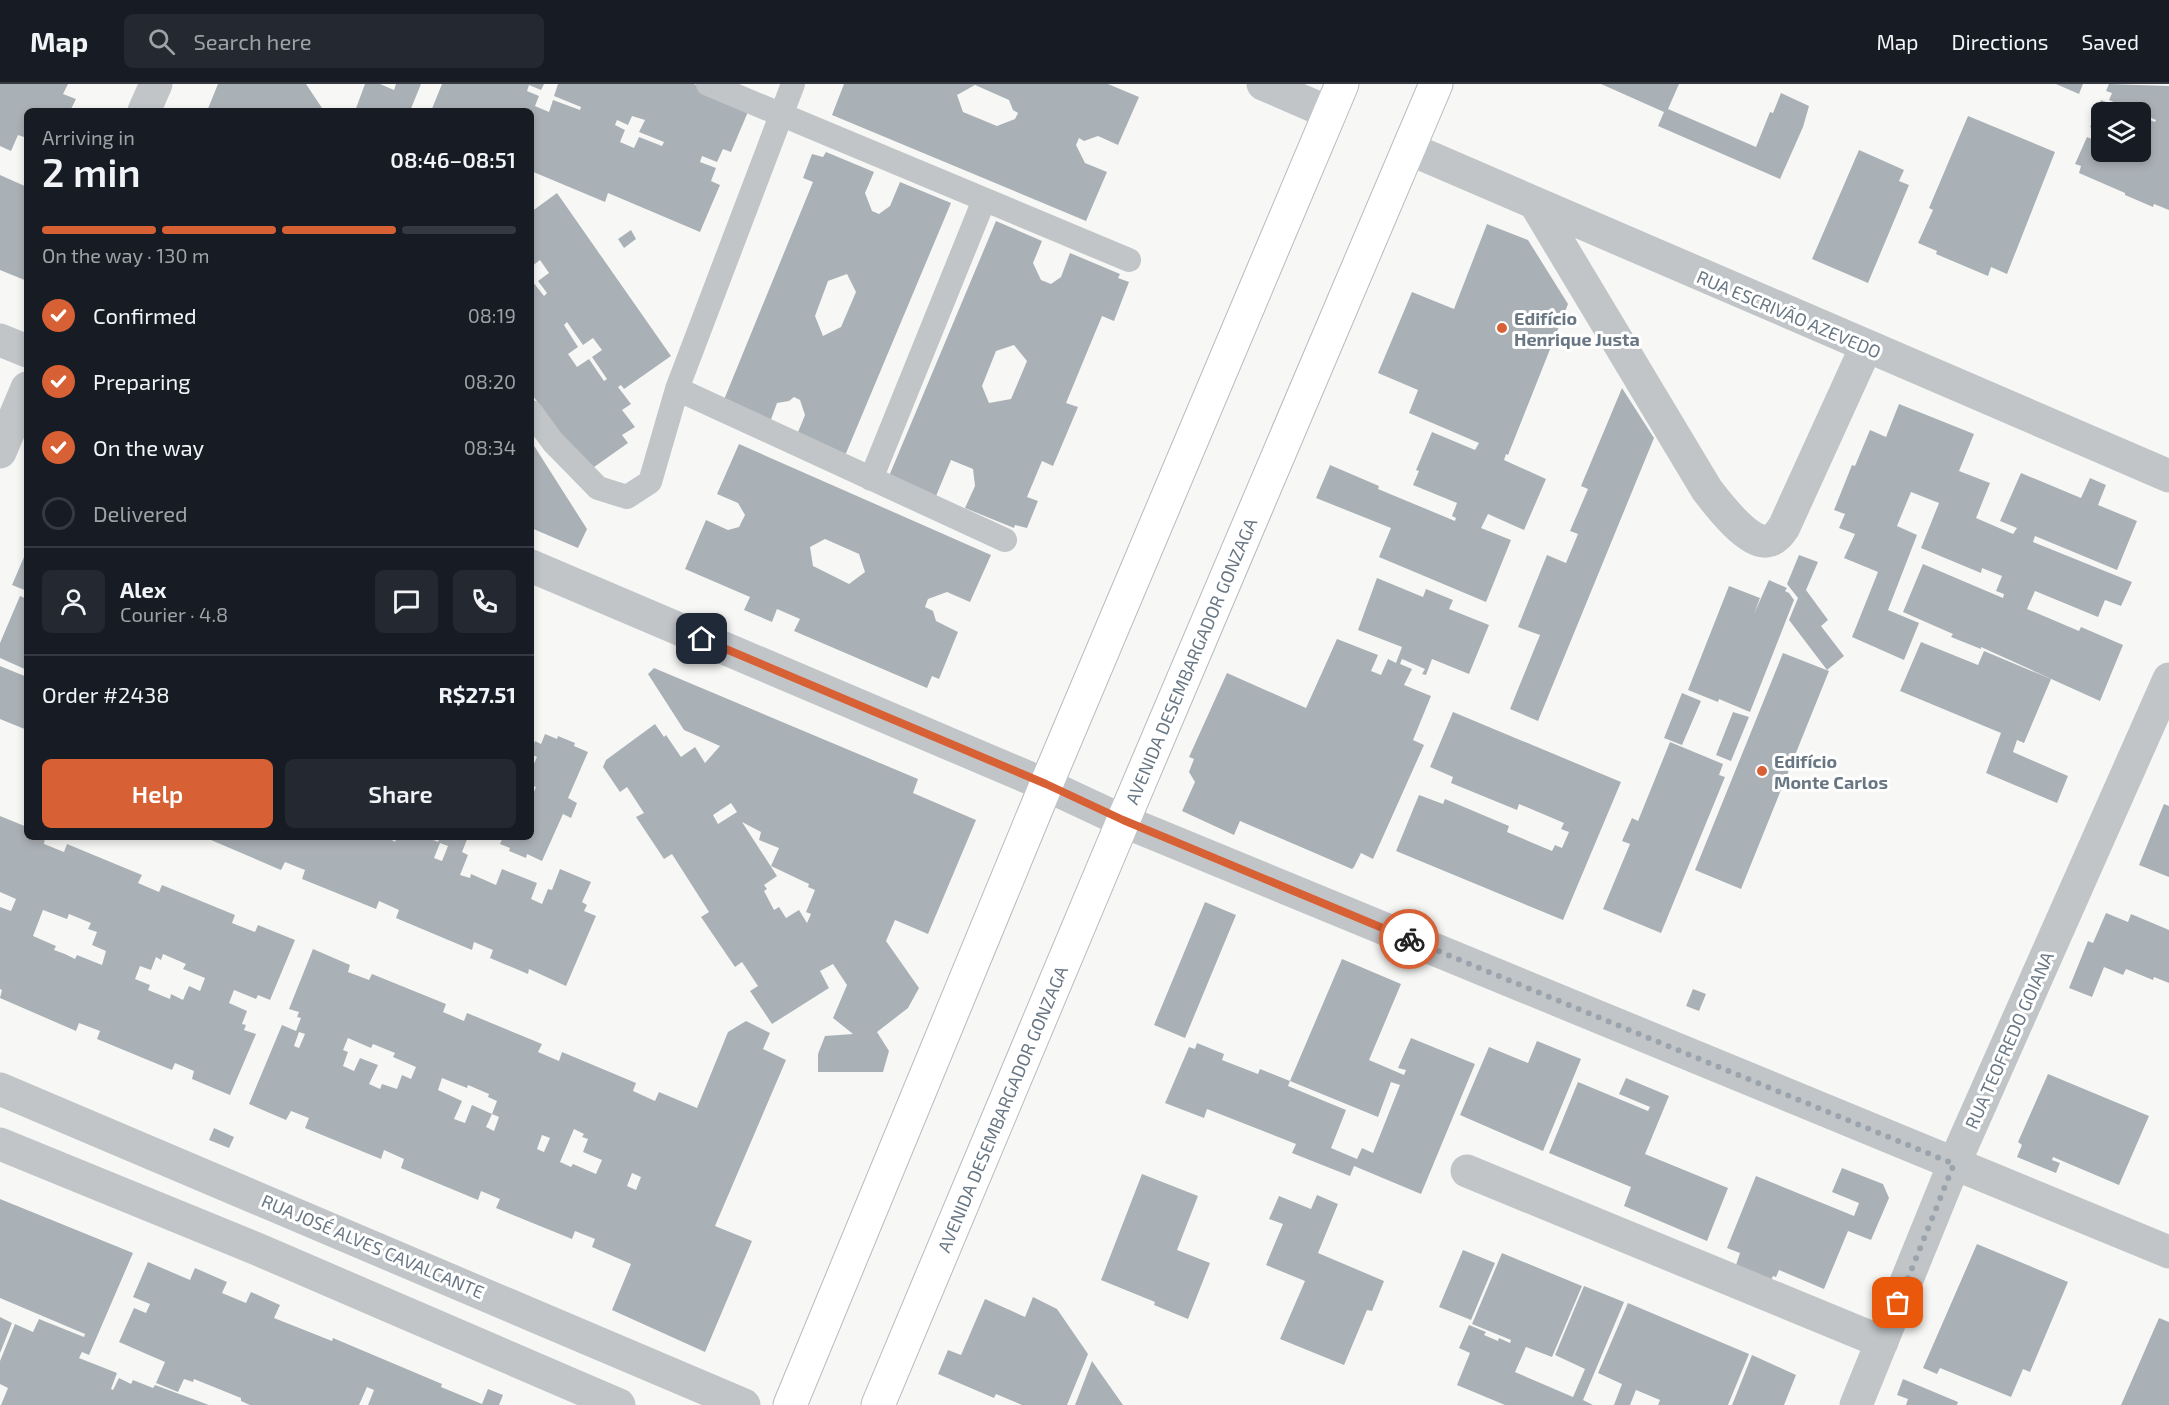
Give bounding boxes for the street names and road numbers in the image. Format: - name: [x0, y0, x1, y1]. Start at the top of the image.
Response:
- street label: RUA ESCRIVÃO AZEVEDO: [1694, 265, 1884, 363]
- street label: AVENIDA DESEMBARGADOR GONZAGA: [1120, 514, 1262, 808]
- street label: RUA TEOFREDO GOIANA: [1960, 947, 2058, 1132]
- street label: AVENIDA DESEMBARGADOR GONZAGA: [932, 962, 1072, 1256]
- street label: RUA JOSÉ ALVES CAVALCANTE: [258, 1189, 488, 1303]

